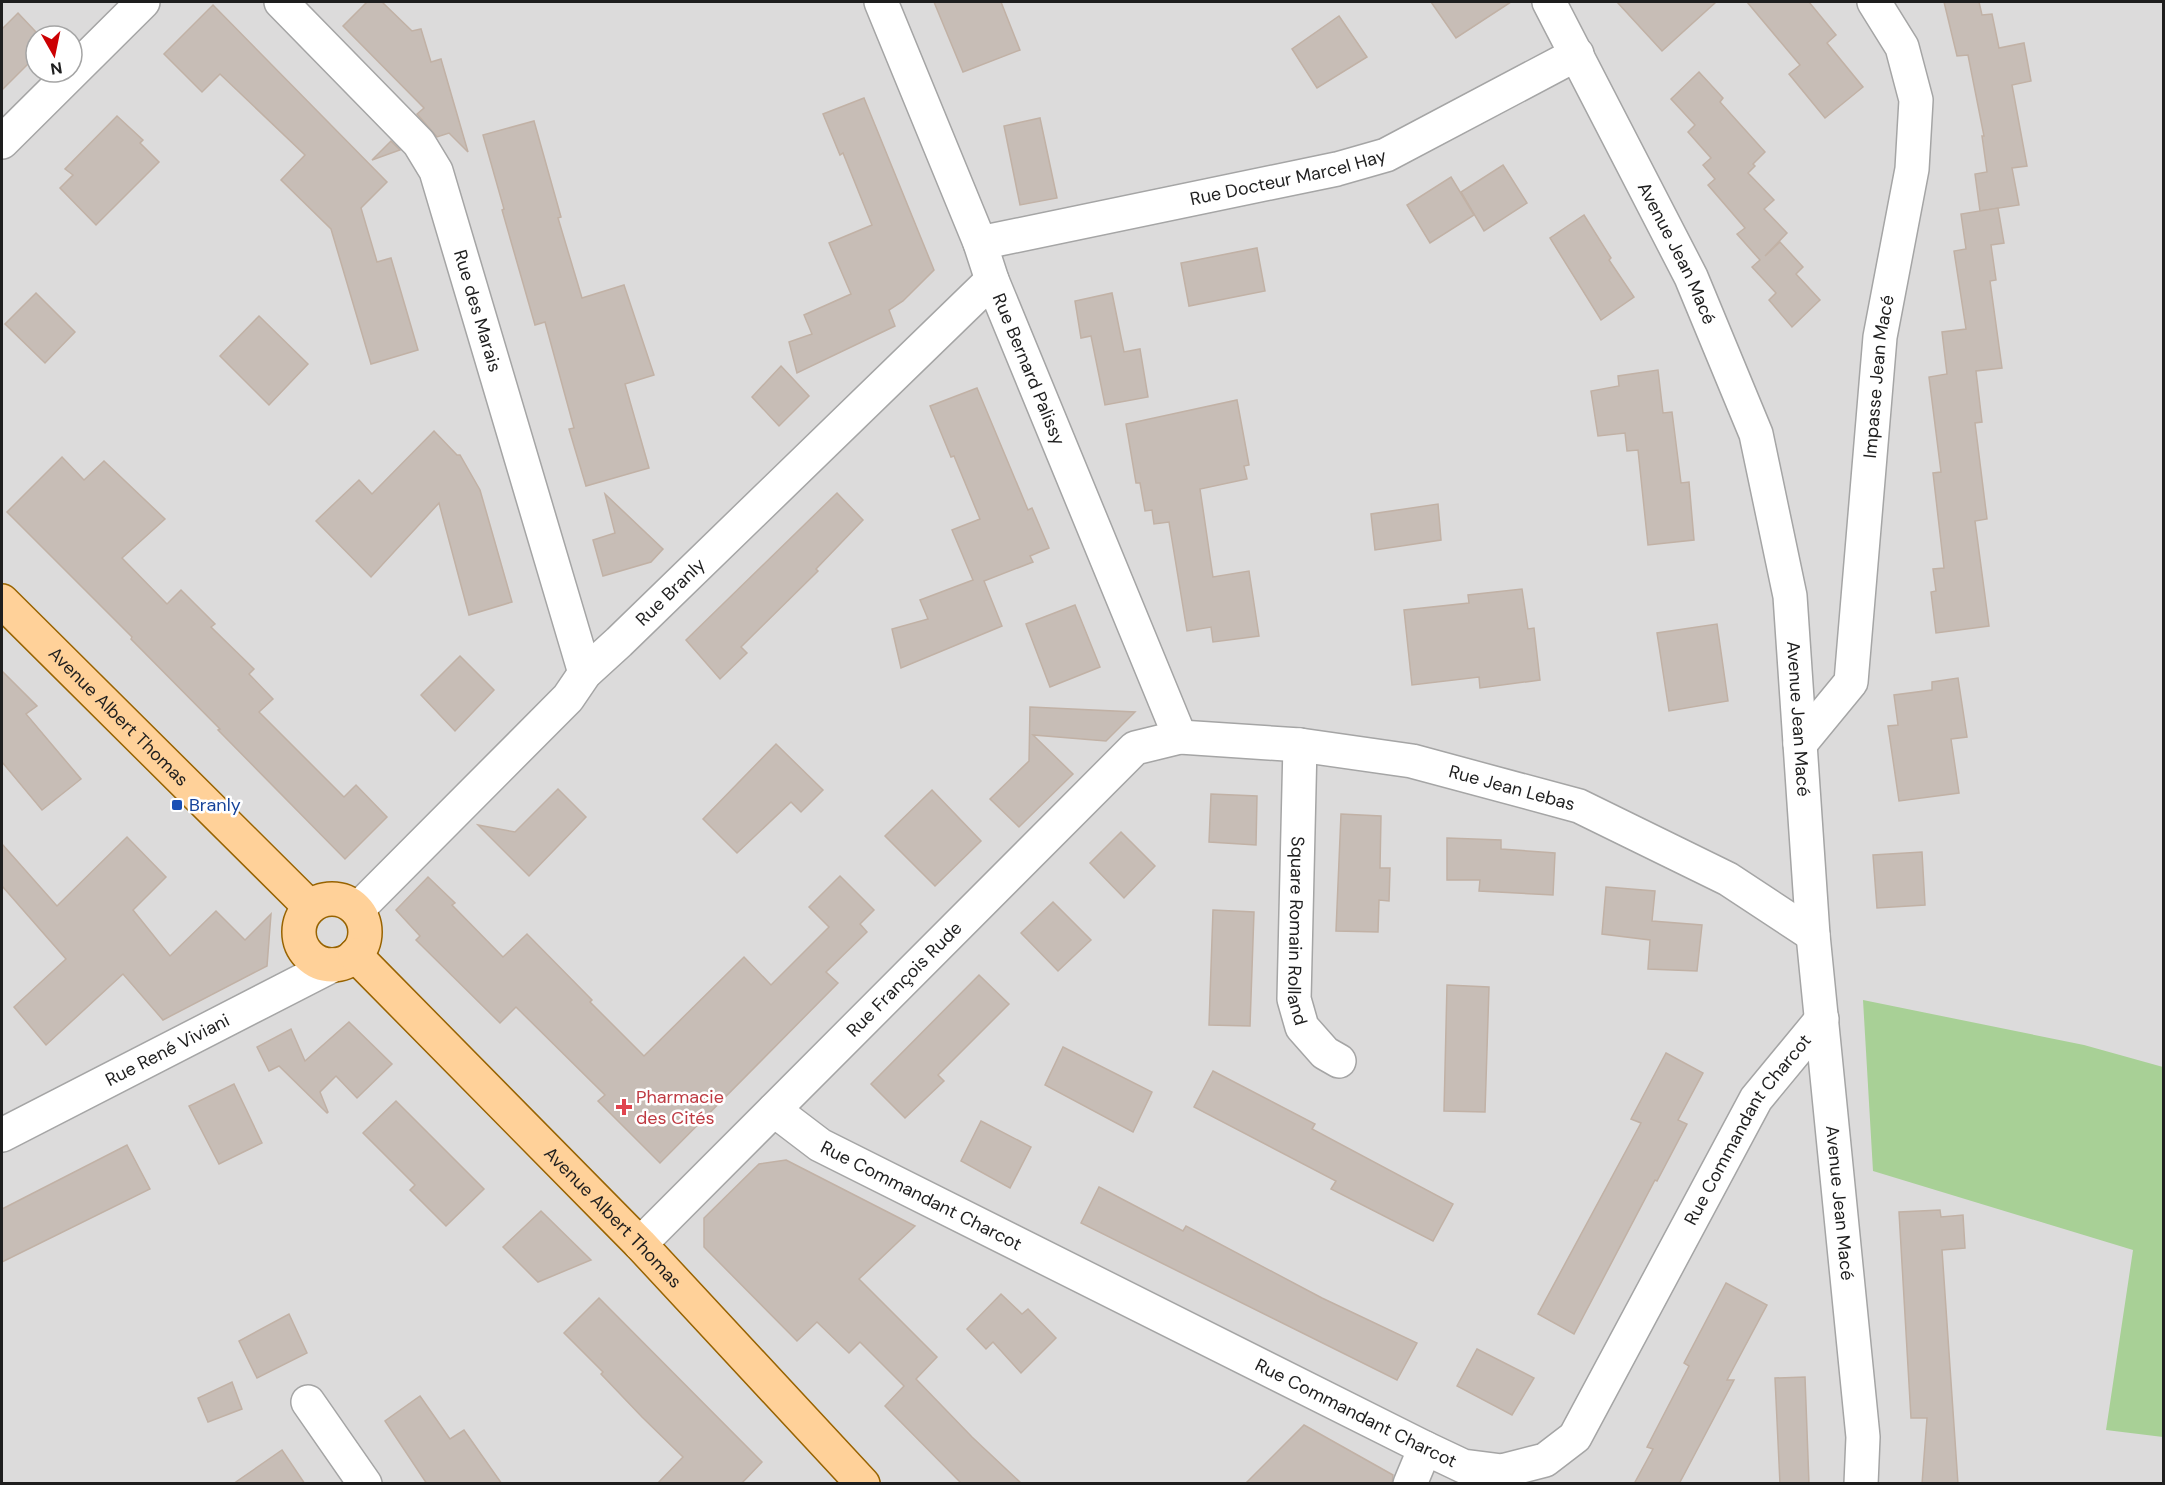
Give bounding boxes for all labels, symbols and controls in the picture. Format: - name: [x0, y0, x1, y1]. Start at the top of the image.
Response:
- north arrow: [24, 24, 84, 84]
- text: N: [49, 57, 64, 80]
- street label: Rue Docteur Marcel Hay: [1188, 144, 1389, 211]
- street label: Avenue Jean Macé: [1632, 178, 1721, 328]
- street label: Rue des Marais: [448, 247, 507, 375]
- street label: Rue Bernard Palissy: [987, 290, 1071, 449]
- street label: Impasse Jean Macé: [1858, 293, 1900, 459]
- street label: Rue Branly: [631, 553, 710, 631]
- street label: Avenue Jean Macé: [1781, 640, 1816, 797]
- street label: Avenue Albert Thomas: [43, 642, 194, 791]
- street label: Rue Jean Lebas: [1446, 759, 1578, 816]
- place label: Branly: [189, 793, 241, 817]
- marker: Branly: [170, 798, 184, 812]
- street label: Square Romain Rolland: [1281, 836, 1313, 1028]
- street label: Rue François Rude: [841, 916, 967, 1042]
- street label: Rue René Viviani: [101, 1008, 234, 1092]
- street label: Rue Commandant Charcot: [1679, 1029, 1817, 1229]
- place label: Pharmacie des Cités: [636, 1085, 724, 1130]
- marker: Pharmacie des Cités: [617, 1100, 631, 1114]
- street label: Avenue Jean Macé: [1820, 1124, 1859, 1282]
- street label: Rue Commandant Charcot: [816, 1135, 1026, 1256]
- street label: Avenue Albert Thomas: [539, 1142, 687, 1293]
- street label: Rue Commandant Charcot: [1251, 1353, 1461, 1473]

